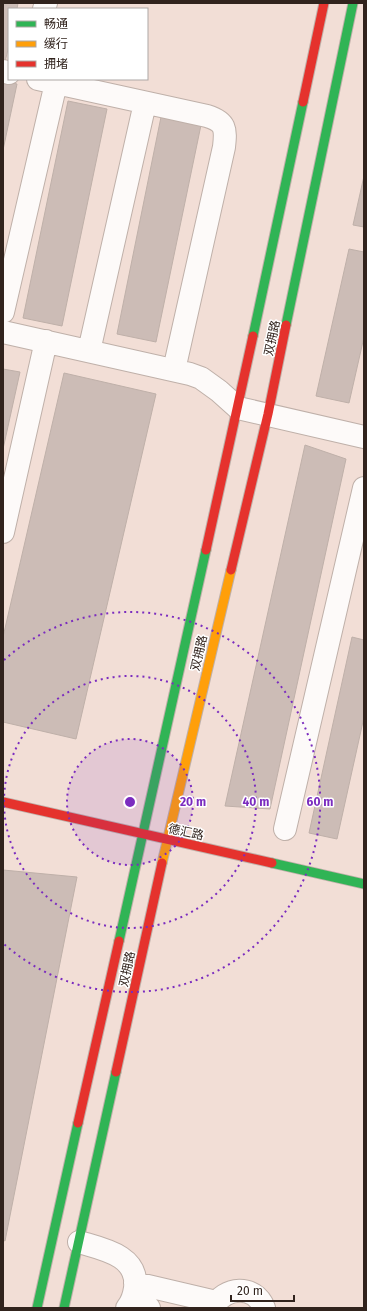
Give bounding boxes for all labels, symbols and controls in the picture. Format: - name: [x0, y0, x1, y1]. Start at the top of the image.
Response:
- legend: [8, 8, 148, 80]
- text: 畅通: [44, 17, 68, 31]
- text: 缓行: [44, 37, 68, 51]
- text: 拥堵: [44, 57, 68, 71]
- street label: 双拥路: [261, 319, 283, 357]
- street label: 双拥路: [188, 634, 210, 672]
- centre of rings: [123, 795, 137, 809]
- text: 20 m: [180, 795, 206, 809]
- text: 40 m: [243, 795, 269, 809]
- text: 60 m: [307, 795, 333, 809]
- street label: 德汇路: [167, 821, 205, 843]
- street label: 双拥路: [116, 950, 138, 988]
- scale bar: [231, 1277, 294, 1303]
- text: 20 m: [237, 1284, 263, 1298]

